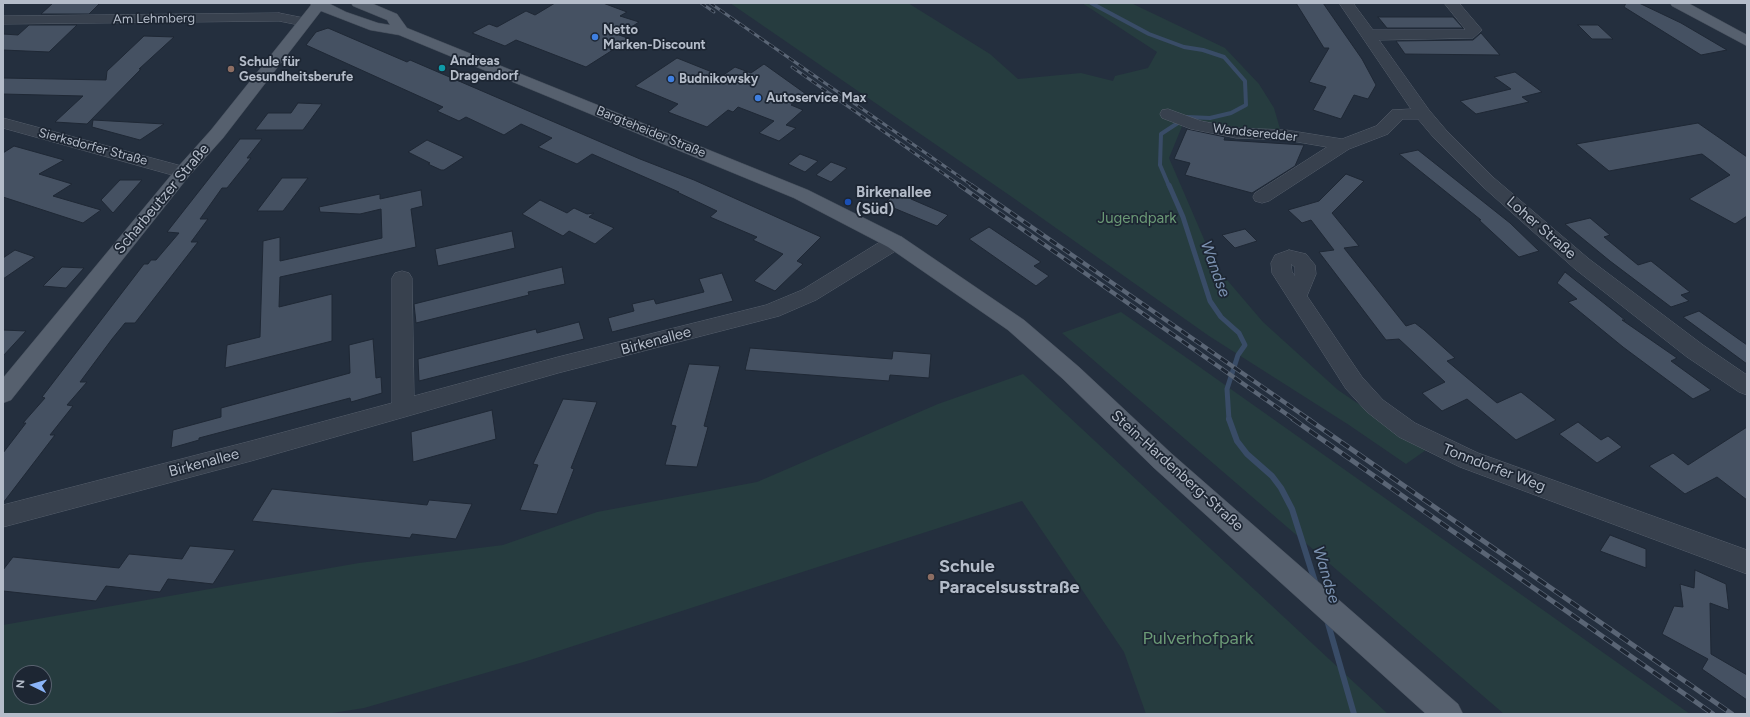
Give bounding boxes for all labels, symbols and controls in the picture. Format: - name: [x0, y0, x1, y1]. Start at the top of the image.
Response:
- street label: Am Lehmberg: [113, 10, 195, 28]
- place label: Netto Marken-Discount: [603, 22, 706, 53]
- marker: Netto Marken-Discount: [590, 32, 600, 42]
- place label: Andreas Dragendorf: [450, 53, 519, 84]
- place label: Schule für Gesundheitsberufe: [239, 54, 353, 85]
- marker: Andreas Dragendorf: [437, 63, 447, 73]
- marker: Schule für Gesundheitsberufe: [226, 64, 236, 74]
- place label: Budnikowsky: [679, 71, 758, 87]
- marker: Budnikowsky: [666, 74, 676, 84]
- place label: Autoservice Max: [766, 90, 867, 106]
- marker: Autoservice Max: [753, 93, 763, 103]
- street label: Bargteheider Straße: [594, 103, 708, 161]
- street label: Wandseredder: [1212, 121, 1298, 145]
- street label: Sierksdorfer Straße: [37, 125, 149, 169]
- street label: Scharbeutzer Straße: [111, 140, 213, 258]
- place label: Birkenallee (Süd): [856, 184, 931, 219]
- street label: Loher Straße: [1503, 193, 1579, 263]
- marker: Birkenallee (Süd): [843, 197, 853, 207]
- park label: Jugendpark: [1097, 210, 1177, 228]
- water label: Wandse: [1196, 238, 1234, 300]
- street label: Birkenallee: [619, 323, 693, 359]
- street label: Stein-Hardenberg-Straße: [1107, 407, 1247, 535]
- street label: Tonndorfer Weg: [1440, 440, 1548, 496]
- street label: Birkenallee: [167, 445, 241, 481]
- water label: Wandse: [1308, 544, 1344, 606]
- place label: Schule Paracelsusstraße: [939, 556, 1079, 598]
- marker: Schule Paracelsusstraße: [926, 572, 936, 582]
- park label: Pulverhofpark: [1142, 628, 1254, 650]
- north arrow: [12, 665, 52, 705]
- text: N: [14, 679, 27, 689]

